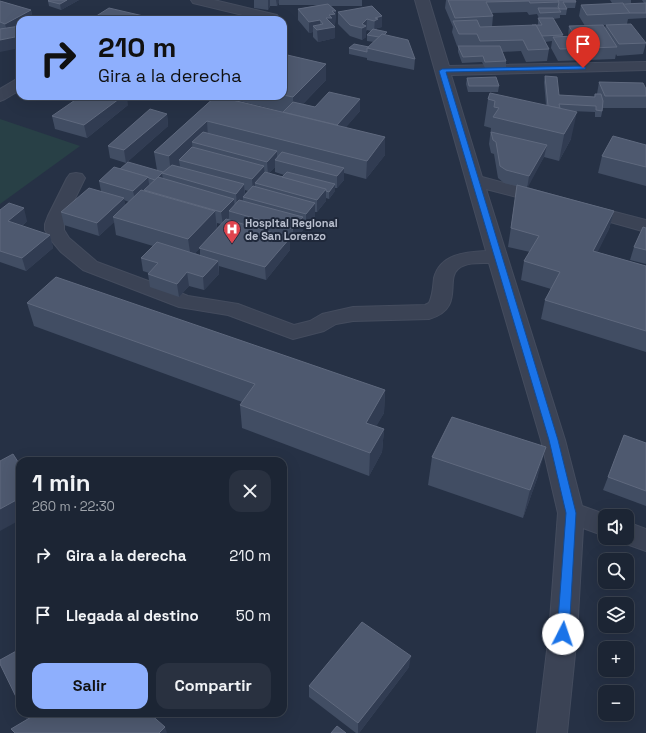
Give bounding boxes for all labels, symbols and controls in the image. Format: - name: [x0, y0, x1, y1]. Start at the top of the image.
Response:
- pin: [566, 27, 600, 68]
- text: 210 m: [98, 29, 176, 65]
- icon: right: [32, 32, 84, 84]
- icon: arrive: [572, 33, 594, 55]
- text: Gira a la derecha: [98, 64, 242, 87]
- place label: Hospital Regional de San Lorenzo: [245, 216, 338, 243]
- hospital icon: Hospital Regional de San Lorenzo: [222, 219, 242, 244]
- text: 1 min: [32, 467, 91, 498]
- button: close: [229, 470, 271, 512]
- text: 260 m · 22:30: [32, 498, 115, 515]
- map controls: [598, 509, 634, 721]
- button: sound: [598, 509, 634, 545]
- icon: right: [32, 544, 54, 566]
- text: Gira a la derecha: [66, 546, 186, 565]
- text: 210 m: [229, 546, 271, 565]
- button: search: [598, 553, 634, 589]
- button: layers: [598, 597, 634, 633]
- icon: arrive: [32, 604, 54, 626]
- text: Llegada al destino: [66, 606, 199, 625]
- text: 50 m: [236, 606, 271, 625]
- position arrow: [542, 613, 584, 655]
- button: +: [598, 641, 634, 677]
- button: Salir: [32, 663, 148, 709]
- button: Compartir: [156, 663, 271, 709]
- button: −: [598, 685, 634, 721]

